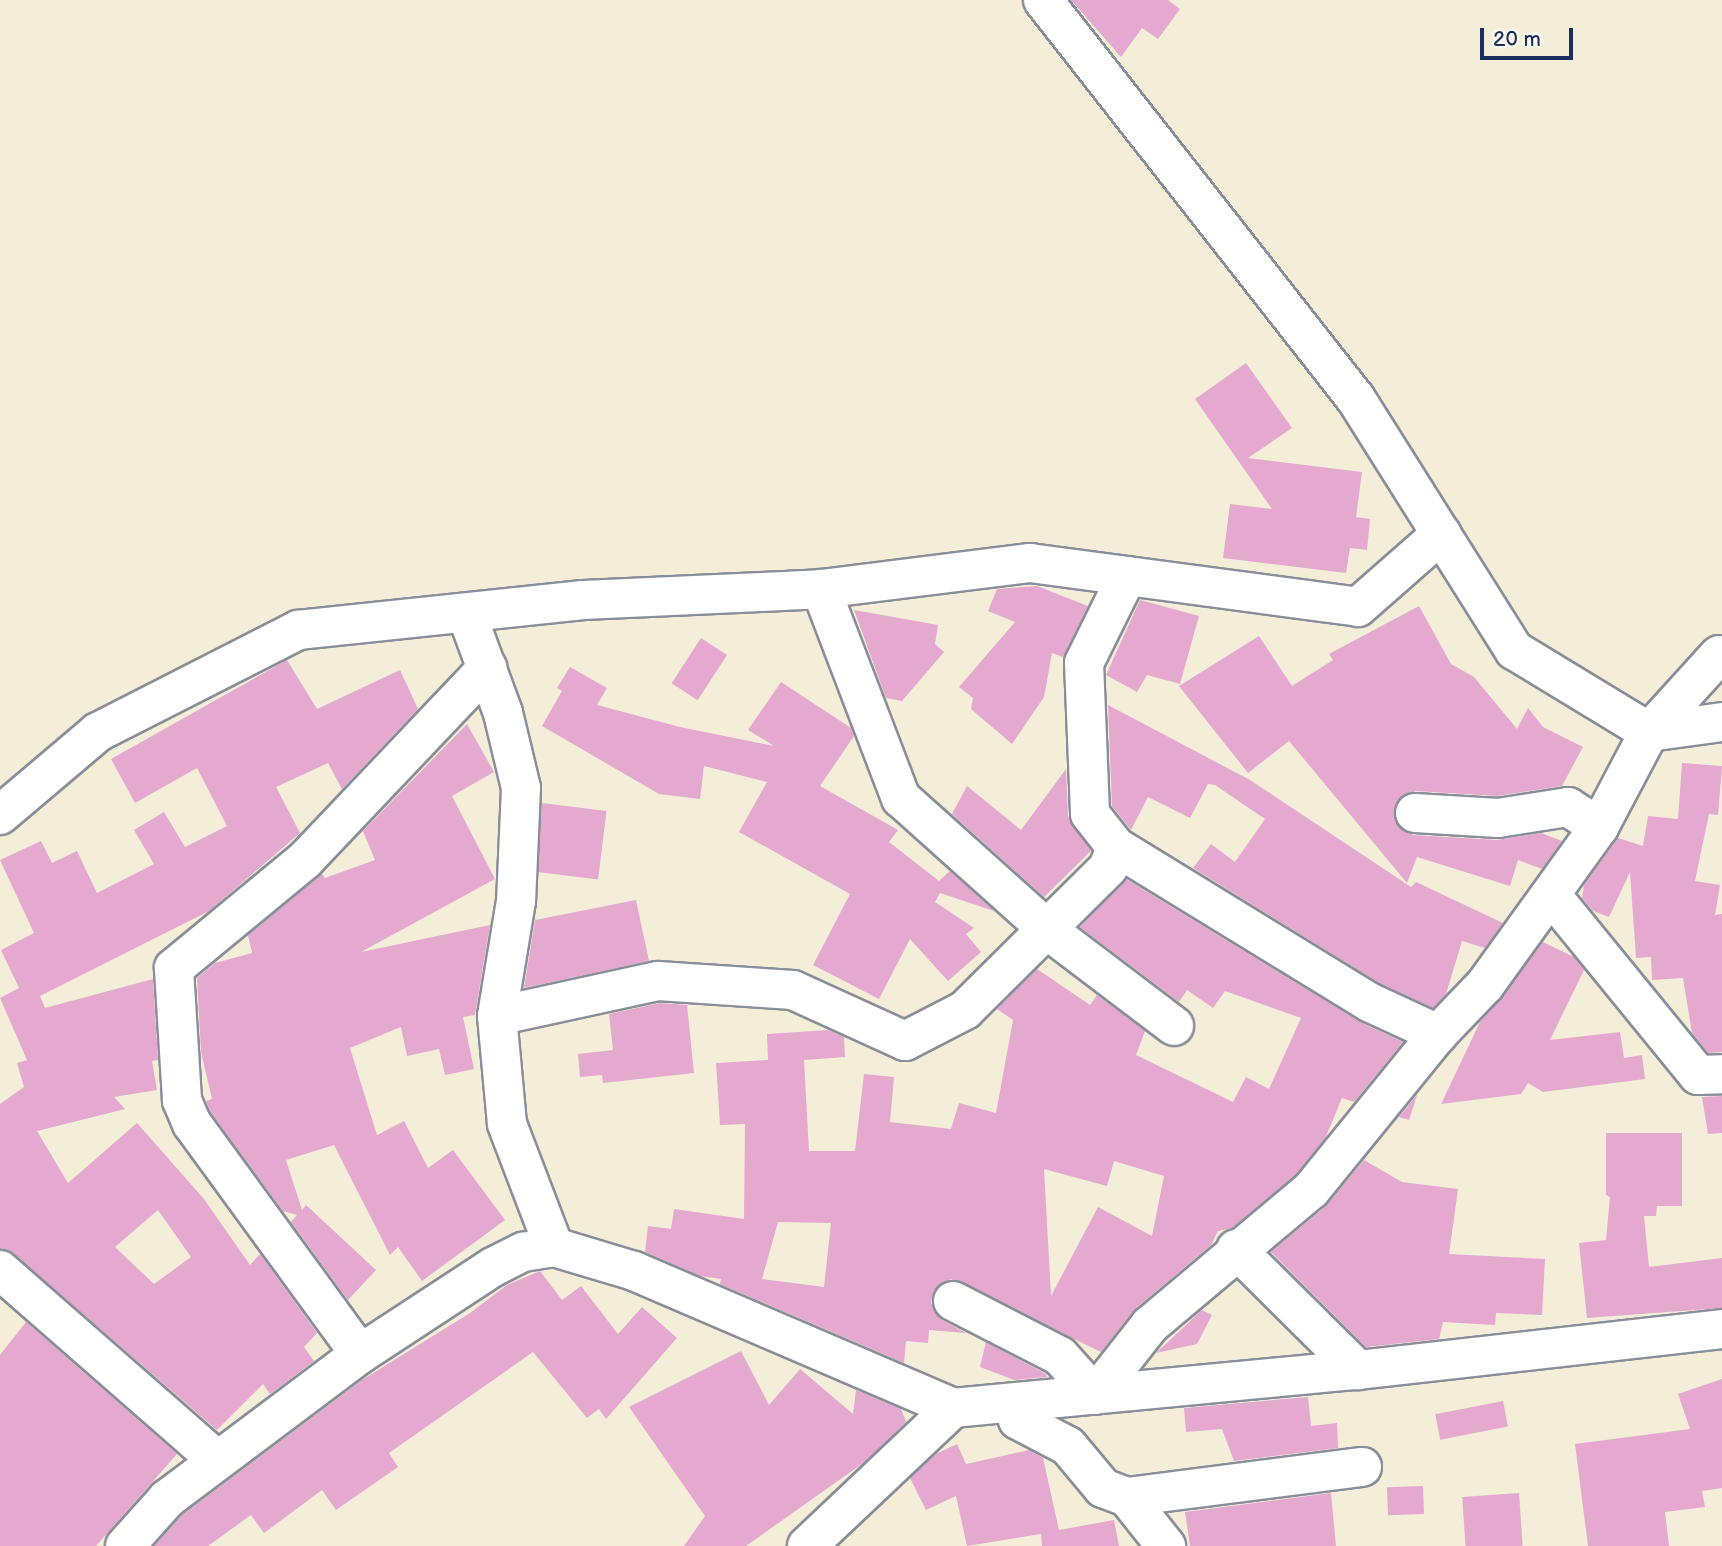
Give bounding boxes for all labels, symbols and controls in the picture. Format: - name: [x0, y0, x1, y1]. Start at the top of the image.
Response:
- scale bar: [1484, 14, 1577, 58]
- text: 20 m: [1493, 27, 1541, 52]

